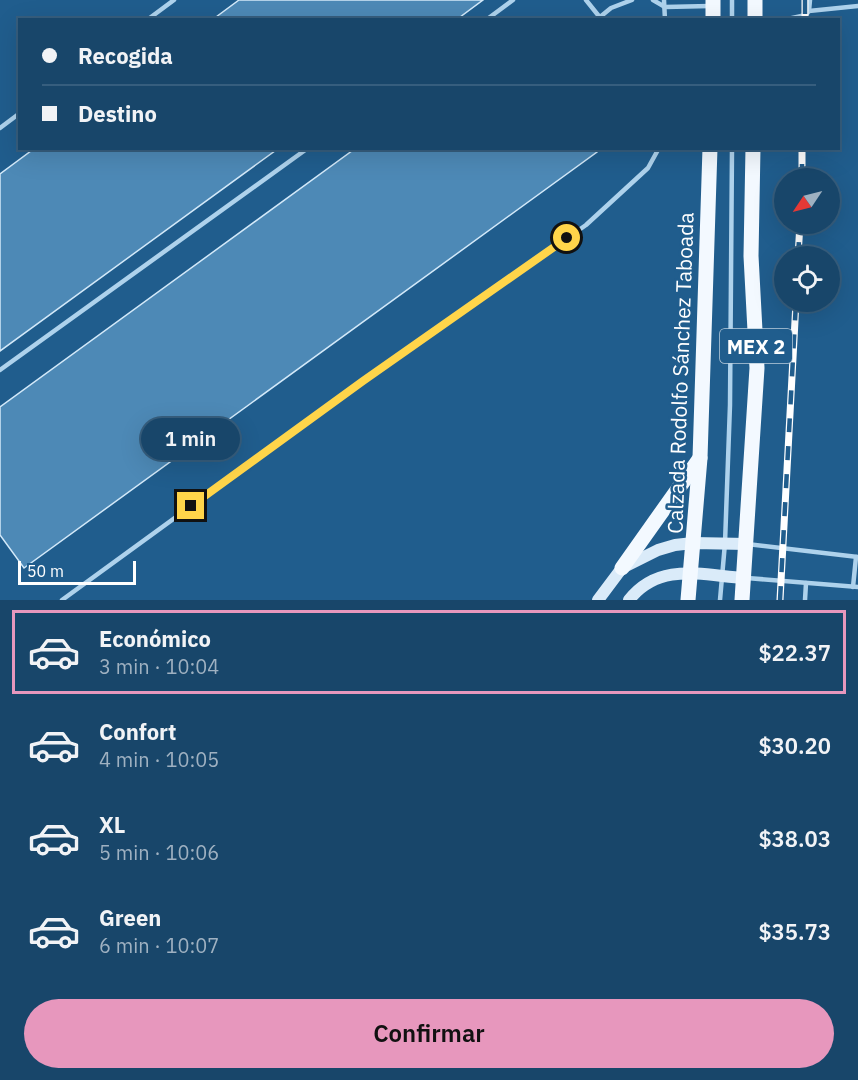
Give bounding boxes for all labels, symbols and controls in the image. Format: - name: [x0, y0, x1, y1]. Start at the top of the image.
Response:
- text: Recogida: [78, 41, 173, 70]
- text: Destino: [78, 99, 157, 128]
- north arrow: [774, 168, 840, 234]
- map controls: [774, 168, 840, 312]
- street label: Calzada Rodolfo Sánchez Taboada: [660, 212, 700, 534]
- route start: [553, 224, 580, 251]
- button: locate: [774, 246, 840, 312]
- road number: MEX 2: [720, 329, 792, 363]
- callout: 1 min: [142, 419, 240, 461]
- text: 1 min: [165, 425, 216, 452]
- route end: [177, 492, 204, 519]
- scale bar: [18, 558, 136, 586]
- text: 50 m: [27, 561, 64, 581]
- text: Económico: [99, 624, 211, 653]
- icon: car: [27, 625, 81, 679]
- text: $22.37: [758, 638, 831, 667]
- text: 3 min · 10:04: [99, 653, 219, 680]
- text: Confort: [99, 717, 177, 746]
- icon: car: [27, 718, 81, 772]
- text: $30.20: [758, 731, 831, 760]
- text: 4 min · 10:05: [99, 746, 219, 773]
- text: XL: [99, 810, 125, 839]
- icon: car: [27, 811, 81, 865]
- text: $38.03: [758, 824, 831, 853]
- text: 5 min · 10:06: [99, 839, 219, 866]
- text: Green: [99, 903, 161, 932]
- icon: car: [27, 904, 81, 958]
- text: $35.73: [758, 917, 831, 946]
- text: 6 min · 10:07: [99, 932, 219, 959]
- button: Confirmar: [24, 999, 834, 1068]

